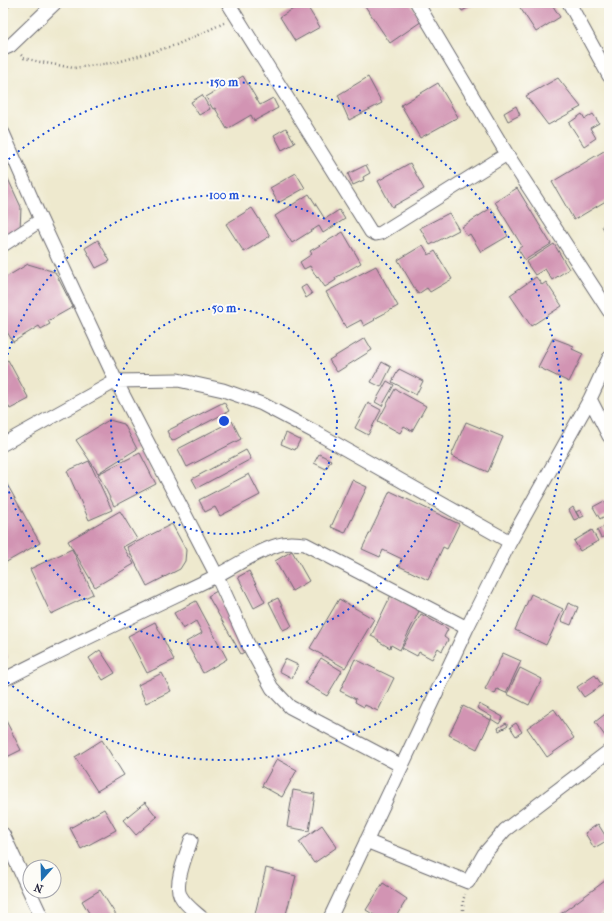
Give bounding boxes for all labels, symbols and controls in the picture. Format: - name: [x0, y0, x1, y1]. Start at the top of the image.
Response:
- text: 150 m: [210, 75, 239, 89]
- text: 100 m: [209, 188, 240, 202]
- text: 50 m: [212, 301, 237, 315]
- centre of rings: [217, 414, 231, 428]
- north arrow: [22, 859, 62, 899]
- text: N: [32, 880, 45, 895]

